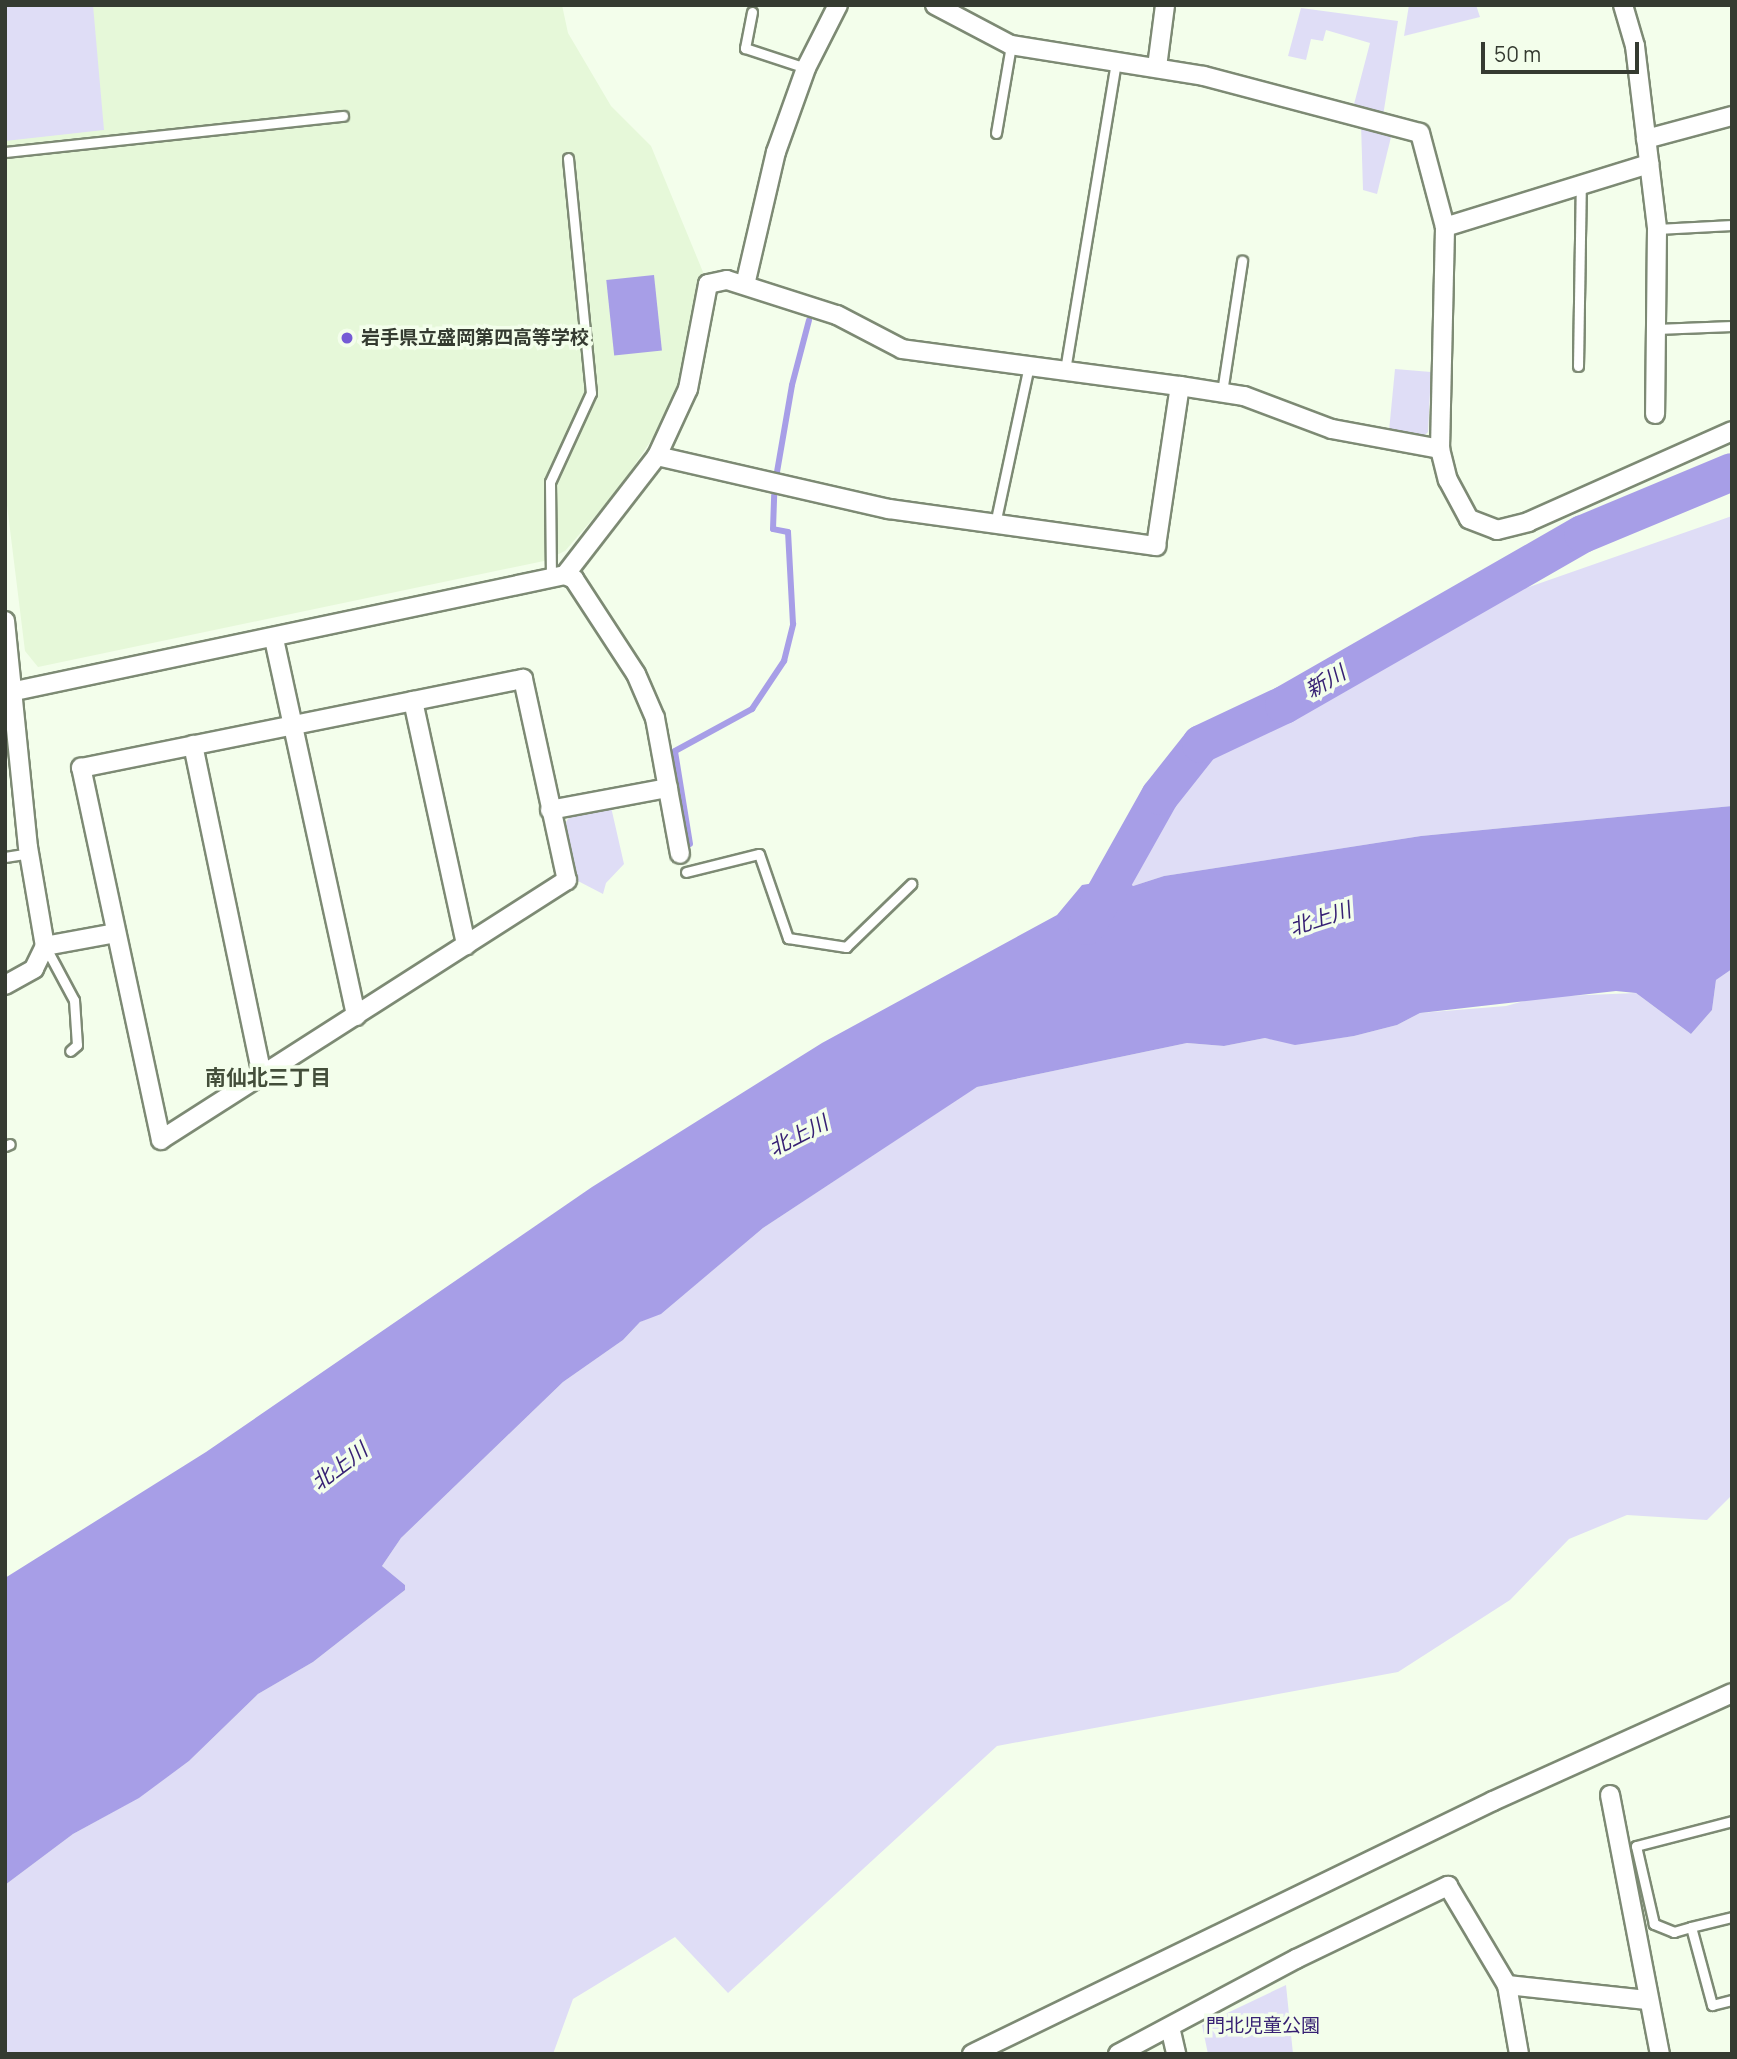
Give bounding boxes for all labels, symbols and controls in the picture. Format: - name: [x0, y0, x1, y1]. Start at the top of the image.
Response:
- scale bar: [1485, 28, 1642, 72]
- text: 50 m: [1494, 40, 1541, 68]
- place label: 岩手県立盛岡第四高等学校: [361, 327, 589, 349]
- marker: 岩手県立盛岡第四高等学校: [339, 330, 355, 346]
- water label: 新川: [1301, 660, 1349, 702]
- water label: 北上川: [1286, 896, 1354, 940]
- district label: 南仙北三丁目: [205, 1064, 331, 1090]
- water label: 北上川: [764, 1109, 832, 1161]
- water label: 北上川: [306, 1437, 372, 1495]
- park label: 門北児童公園: [1206, 2015, 1320, 2037]

